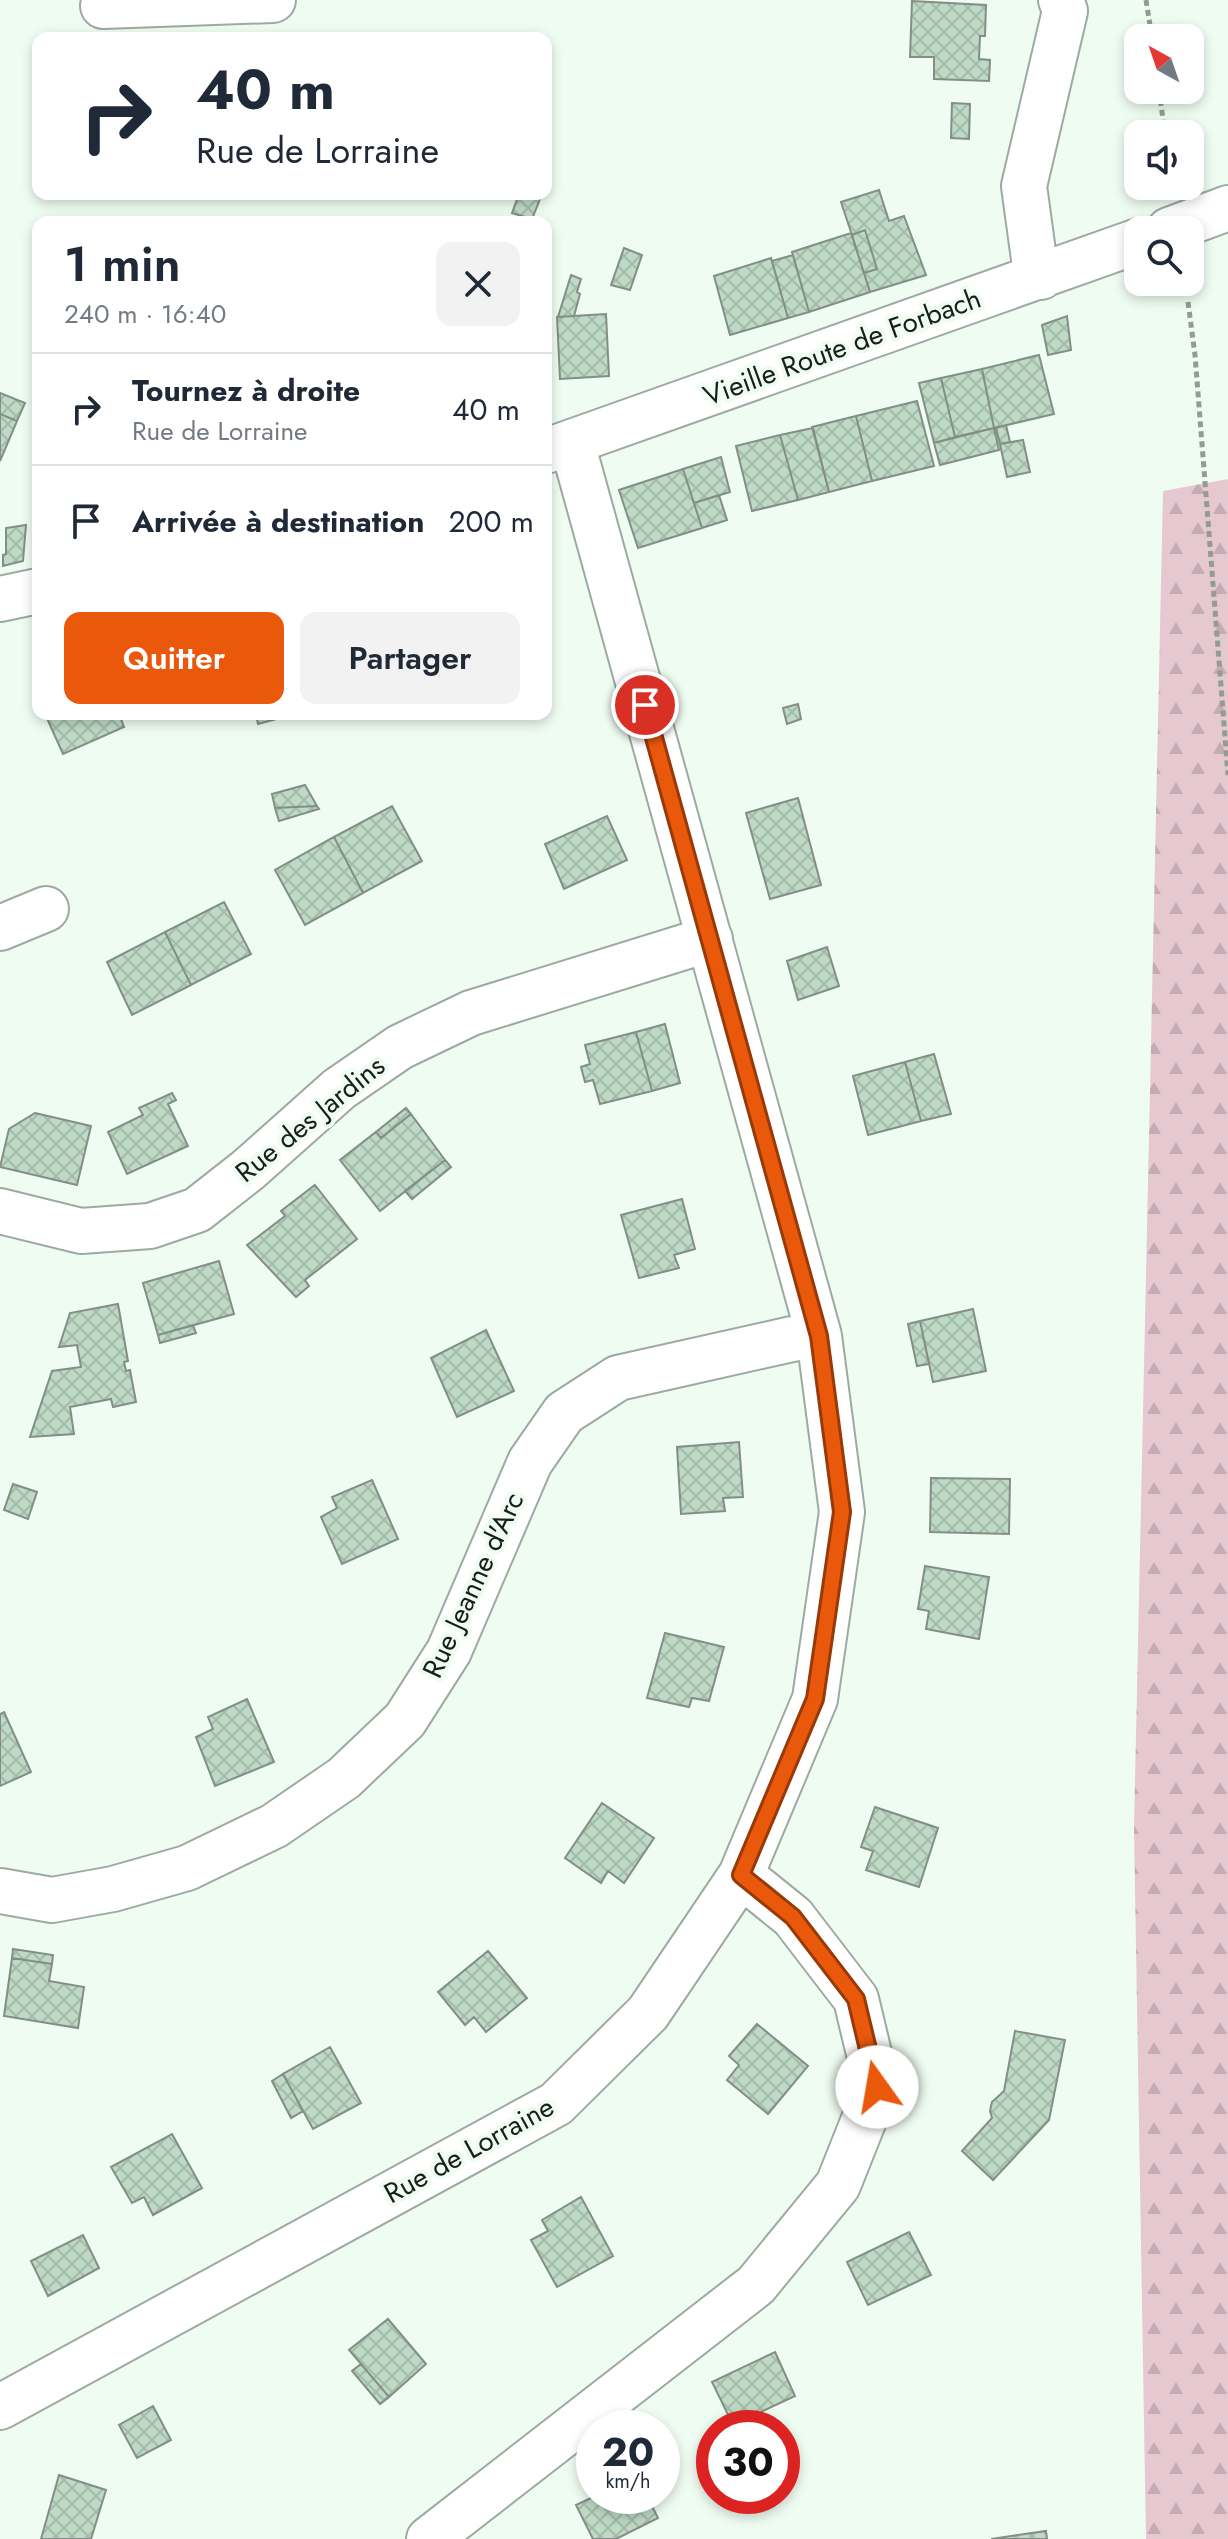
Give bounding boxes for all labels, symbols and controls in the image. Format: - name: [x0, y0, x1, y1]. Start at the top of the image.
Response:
- north arrow: [1124, 24, 1204, 104]
- map controls: [1124, 24, 1204, 296]
- text: 40 m: [196, 49, 335, 130]
- icon: right: [64, 64, 168, 168]
- button: sound: [1124, 120, 1204, 200]
- text: Rue de Lorraine: [196, 124, 439, 176]
- button: search: [1124, 216, 1204, 296]
- text: 1 min: [64, 230, 181, 299]
- button: close: [436, 242, 520, 326]
- street label: Vieille Route de Forbach: [697, 278, 987, 416]
- text: 240 m · 16:40: [64, 295, 226, 333]
- text: Tournez à droite: [132, 369, 360, 412]
- icon: right: [64, 387, 108, 431]
- text: 40 m: [452, 388, 520, 431]
- text: Rue de Lorraine: [132, 412, 307, 450]
- icon: arrive: [64, 499, 108, 543]
- text: Arrivée à destination: [132, 500, 424, 543]
- text: 200 m: [448, 500, 534, 543]
- button: Quitter: [64, 612, 284, 704]
- button: Partager: [300, 612, 520, 704]
- pin: [611, 671, 679, 739]
- icon: arrive: [623, 683, 667, 727]
- street label: Rue des Jardins: [226, 1046, 394, 1192]
- street label: Rue Jeanne d'Arc: [412, 1485, 534, 1685]
- position arrow: [835, 2045, 919, 2129]
- street label: Rue de Lorraine: [376, 2086, 562, 2214]
- speed limit sign: 30: [696, 2410, 800, 2514]
- text: 20: [602, 2423, 654, 2481]
- text: km/h: [605, 2467, 651, 2496]

